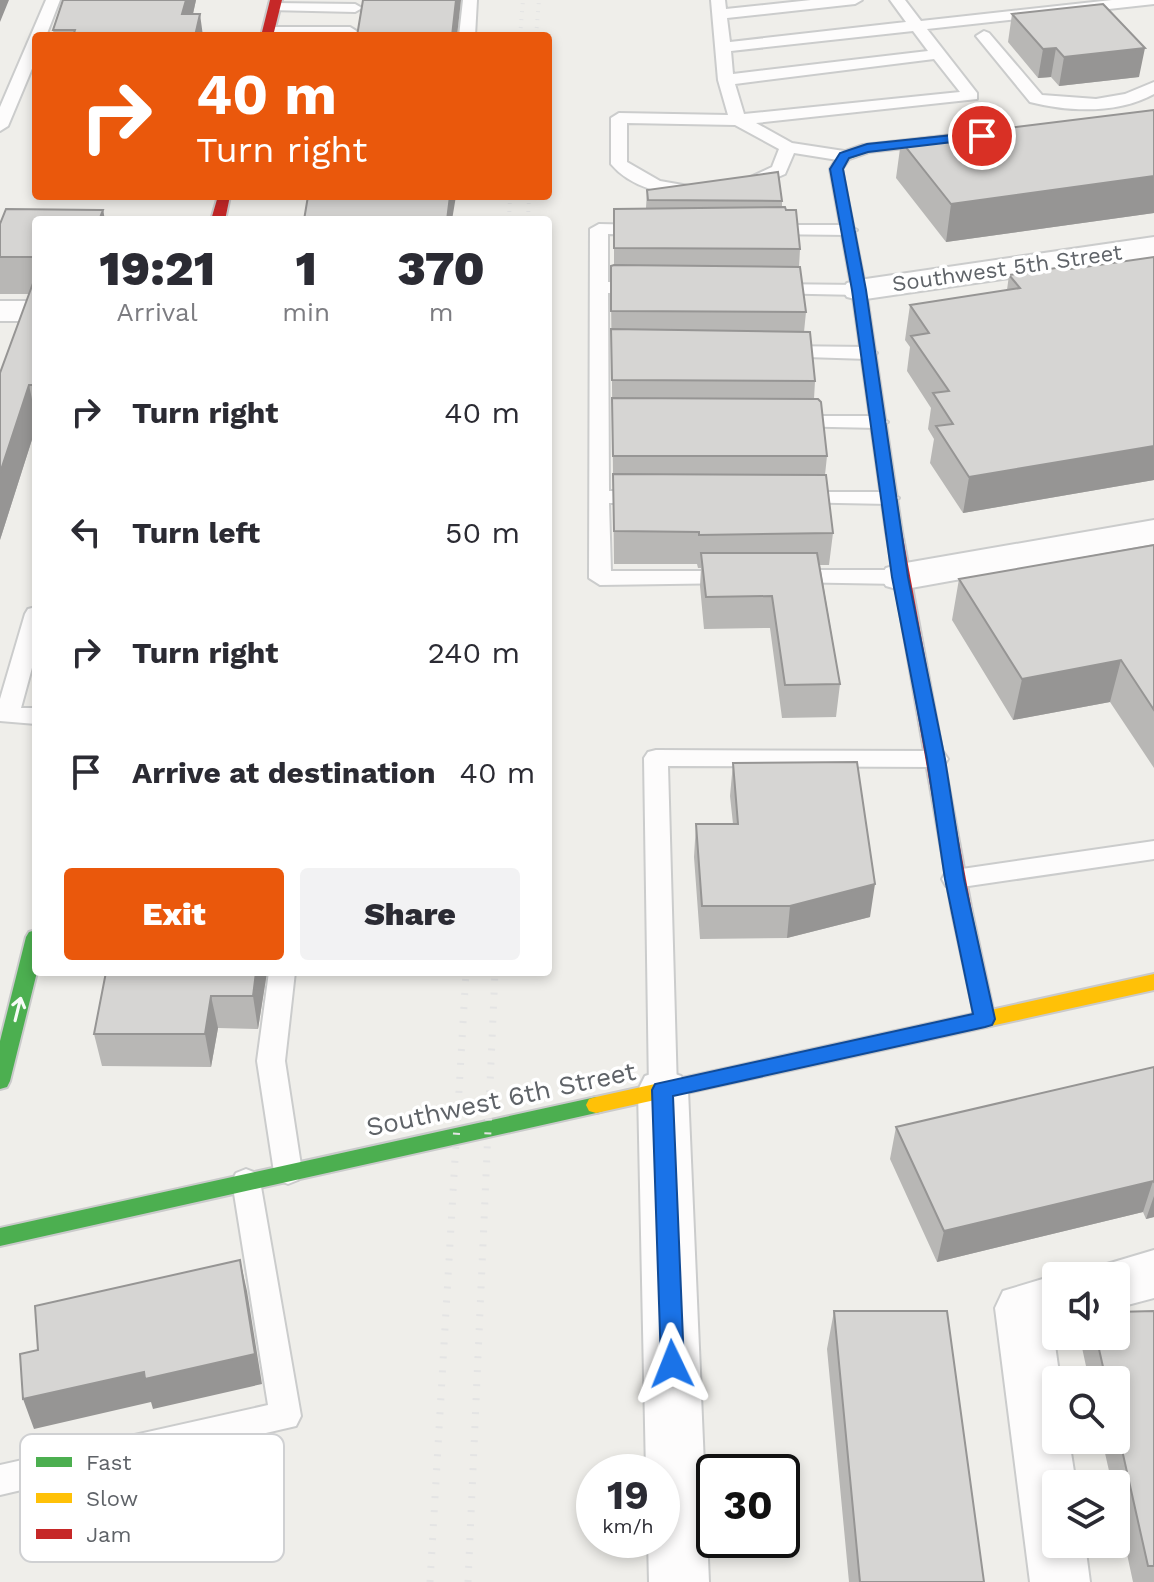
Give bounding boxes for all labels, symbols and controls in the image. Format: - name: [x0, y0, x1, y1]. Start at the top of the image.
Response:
- text: 40 m: [196, 62, 337, 128]
- icon: right: [64, 64, 168, 168]
- pin: [948, 102, 1016, 170]
- icon: arrive: [960, 114, 1004, 158]
- text: Turn right: [196, 129, 367, 171]
- street label: Southwest 5th Street: [890, 239, 1124, 297]
- text: 19:21: [99, 240, 215, 297]
- text: 1: [295, 240, 317, 297]
- text: 370: [397, 240, 485, 297]
- text: Arrival: [117, 297, 198, 327]
- text: min: [282, 297, 330, 327]
- text: m: [429, 297, 453, 327]
- icon: right: [64, 390, 108, 434]
- text: Turn right: [132, 395, 278, 430]
- text: 40 m: [444, 395, 520, 430]
- icon: left: [64, 510, 108, 554]
- text: Turn left: [132, 515, 260, 550]
- text: 50 m: [445, 515, 520, 550]
- icon: right: [64, 630, 108, 674]
- text: Turn right: [132, 635, 278, 670]
- text: 240 m: [428, 635, 520, 670]
- icon: arrive: [64, 750, 108, 794]
- text: Arrive at destination: [132, 755, 436, 790]
- text: 40 m: [460, 755, 535, 790]
- button: Exit: [64, 868, 284, 960]
- button: Share: [300, 868, 520, 960]
- one-way arrow: [11, 997, 26, 1023]
- street label: Southwest 6th Street: [363, 1056, 639, 1142]
- map controls: [1042, 1262, 1130, 1558]
- button: sound: [1042, 1262, 1130, 1350]
- position arrow: [630, 1322, 714, 1406]
- button: search: [1042, 1366, 1130, 1454]
- legend: [20, 1434, 284, 1562]
- text: Fast: [86, 1450, 132, 1475]
- speed limit sign: 30: [696, 1454, 800, 1558]
- button: layers: [1042, 1470, 1130, 1558]
- text: 19: [607, 1472, 649, 1519]
- text: Slow: [86, 1486, 138, 1511]
- text: km/h: [602, 1514, 654, 1538]
- text: Jam: [86, 1522, 131, 1547]

